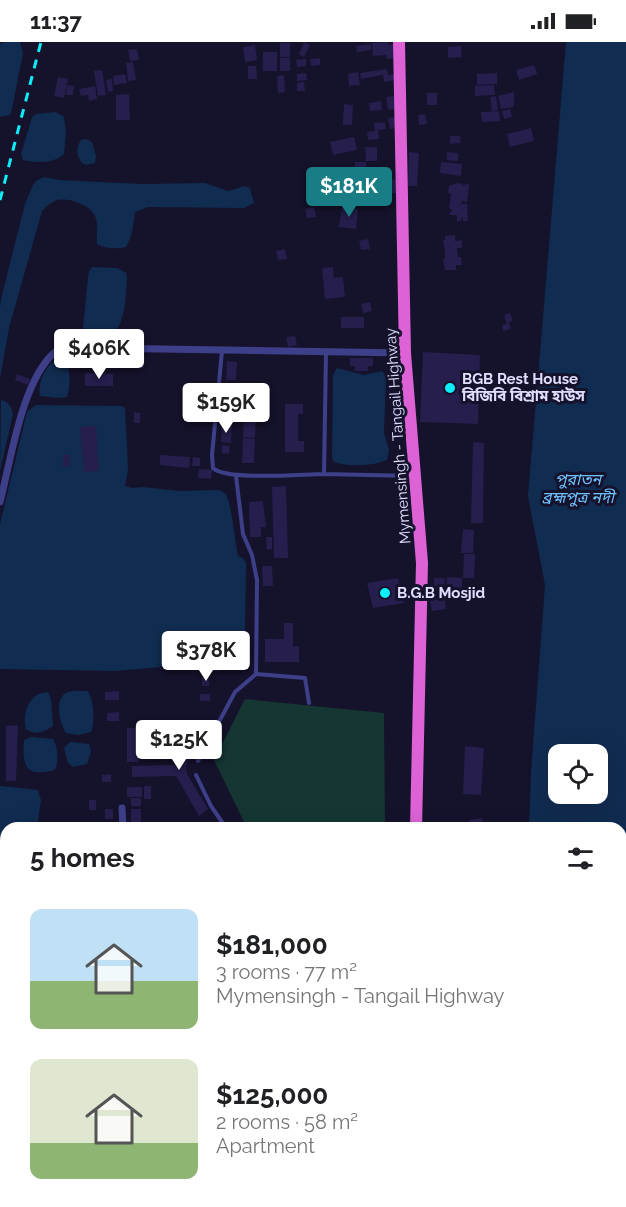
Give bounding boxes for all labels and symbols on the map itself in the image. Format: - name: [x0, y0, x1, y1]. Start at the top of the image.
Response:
- pin: $181K: [307, 167, 391, 218]
- street label: Mymensingh - Tangail Highway: [381, 327, 415, 545]
- pin: $406K: [57, 329, 141, 380]
- place label: BGB Rest House বিজিবি বিশ্রাম হাউস: [461, 370, 585, 405]
- marker: BGB Rest House বিজিবি বিশ্রাম হাউস: [443, 381, 457, 395]
- pin: $159K: [184, 383, 268, 434]
- water label: পুরাতন ব্রহ্মপুত্র নদী: [542, 470, 617, 507]
- place label: B.G.B Mosjid: [397, 584, 486, 602]
- marker: B.G.B Mosjid: [378, 586, 392, 600]
- pin: $378K: [164, 631, 248, 682]
- pin: $125K: [137, 720, 221, 771]

